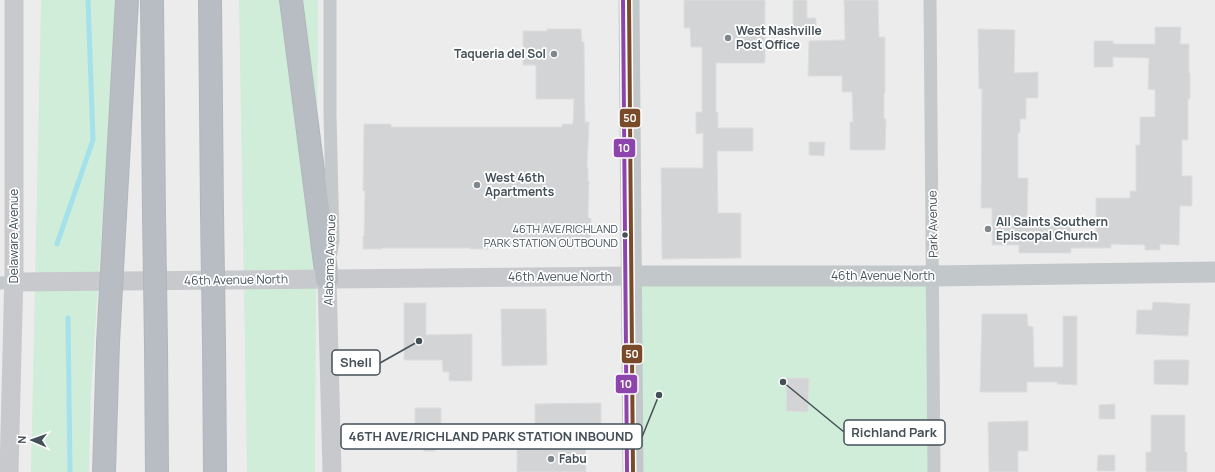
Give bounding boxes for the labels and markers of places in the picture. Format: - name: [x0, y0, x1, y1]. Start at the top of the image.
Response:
- place label: West Nashville Post Office: [736, 22, 822, 53]
- marker: West Nashville Post Office: [723, 33, 733, 43]
- place label: Taqueria del Sol: [454, 45, 546, 62]
- marker: Taqueria del Sol: [549, 49, 559, 59]
- place label: West 46th Apartments: [485, 169, 555, 200]
- marker: West 46th Apartments: [472, 180, 482, 190]
- place label: All Saints Southern Episcopal Church: [996, 213, 1108, 244]
- place label: 46TH AVE/RICHLAND PARK STATION OUTBOUND: [484, 221, 618, 250]
- marker: All Saints Southern Episcopal Church: [983, 224, 993, 234]
- marker: 46TH AVE/RICHLAND PARK STATION OUTBOUND: [620, 230, 630, 240]
- callout: Shell: [332, 350, 380, 375]
- callout: Richland Park: [844, 420, 945, 445]
- callout: 46TH AVE/RICHLAND PARK STATION INBOUND: [341, 424, 642, 449]
- place label: Fabu: [559, 450, 587, 467]
- marker: Fabu: [546, 454, 556, 464]

